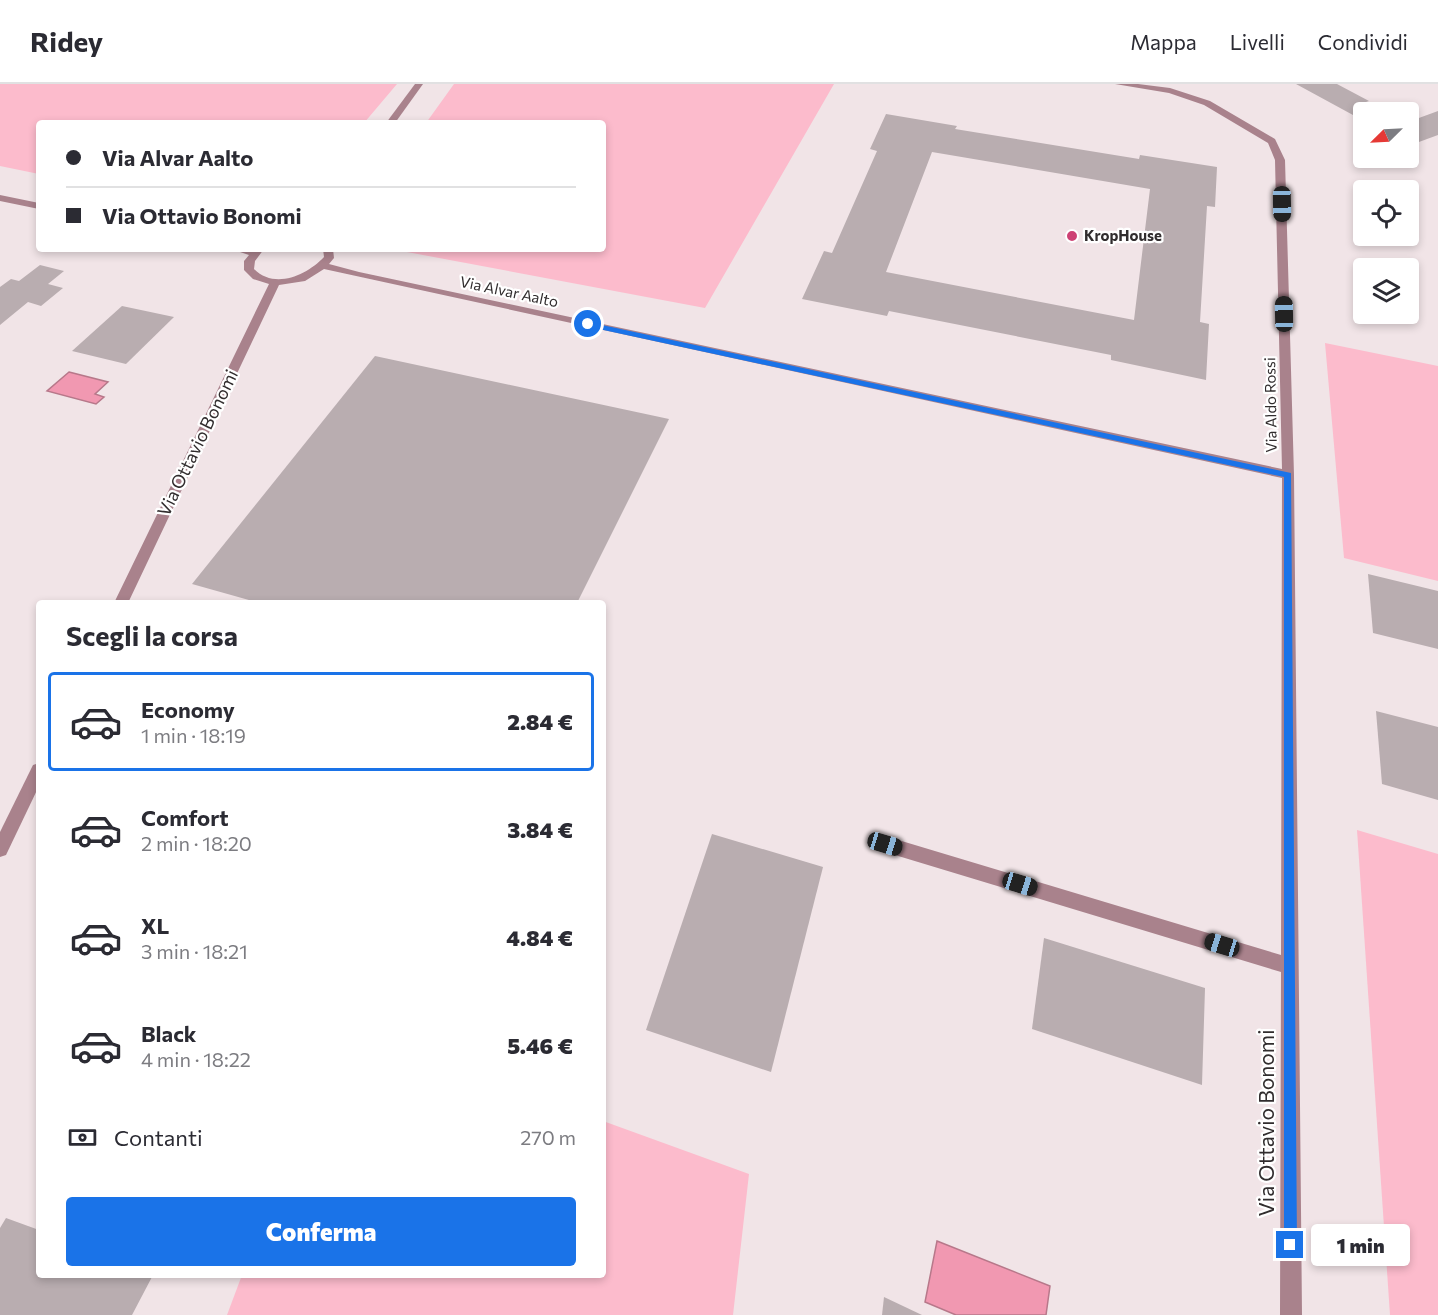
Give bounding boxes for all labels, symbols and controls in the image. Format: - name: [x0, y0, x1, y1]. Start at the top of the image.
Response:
- text: Ridey: [30, 24, 103, 58]
- text: Mappa: [1130, 29, 1197, 54]
- text: Livelli: [1230, 29, 1285, 54]
- text: Condividi: [1318, 29, 1408, 54]
- north arrow: [1353, 102, 1419, 168]
- map controls: [1353, 102, 1419, 324]
- text: Via Alvar Aalto: [102, 144, 253, 171]
- button: locate: [1353, 180, 1419, 246]
- car: [1273, 186, 1291, 222]
- text: Via Ottavio Bonomi: [102, 202, 302, 229]
- place label: KropHouse: [1084, 226, 1162, 244]
- marker: KropHouse: [1065, 229, 1079, 243]
- button: layers: [1353, 258, 1419, 324]
- street label: Via Alvar Aalto: [458, 272, 560, 310]
- car: [1275, 296, 1293, 332]
- route start: [574, 310, 601, 337]
- street label: Via Aldo Rossi: [1260, 357, 1280, 453]
- street label: Via Ottavio Bonomi: [152, 366, 242, 519]
- text: Scegli la corsa: [66, 619, 238, 652]
- icon: car: [69, 695, 123, 749]
- text: Economy: [141, 696, 235, 723]
- text: 2.84 €: [507, 708, 573, 735]
- text: 1 min · 18:19: [141, 723, 246, 747]
- icon: car: [69, 803, 123, 857]
- text: Comfort: [141, 804, 229, 831]
- text: 3.84 €: [507, 816, 573, 843]
- car: [865, 830, 905, 858]
- text: 2 min · 18:20: [141, 831, 252, 855]
- car: [1000, 870, 1040, 898]
- icon: car: [69, 911, 123, 965]
- text: XL: [141, 912, 169, 939]
- text: 4.84 €: [506, 924, 573, 951]
- car: [1202, 931, 1242, 959]
- text: 3 min · 18:21: [141, 939, 248, 963]
- icon: car: [69, 1019, 123, 1073]
- text: Black: [141, 1020, 196, 1047]
- street label: Via Ottavio Bonomi: [1253, 1029, 1278, 1217]
- text: 5.46 €: [507, 1032, 573, 1059]
- text: 4 min · 18:22: [141, 1047, 251, 1071]
- icon: cash: [66, 1121, 99, 1154]
- text: Contanti: [114, 1124, 203, 1151]
- text: 270 m: [520, 1125, 576, 1149]
- button: Conferma: [66, 1197, 576, 1266]
- callout: 1 min: [1311, 1224, 1410, 1266]
- route end: [1276, 1231, 1303, 1258]
- text: 1 min: [1336, 1233, 1385, 1257]

